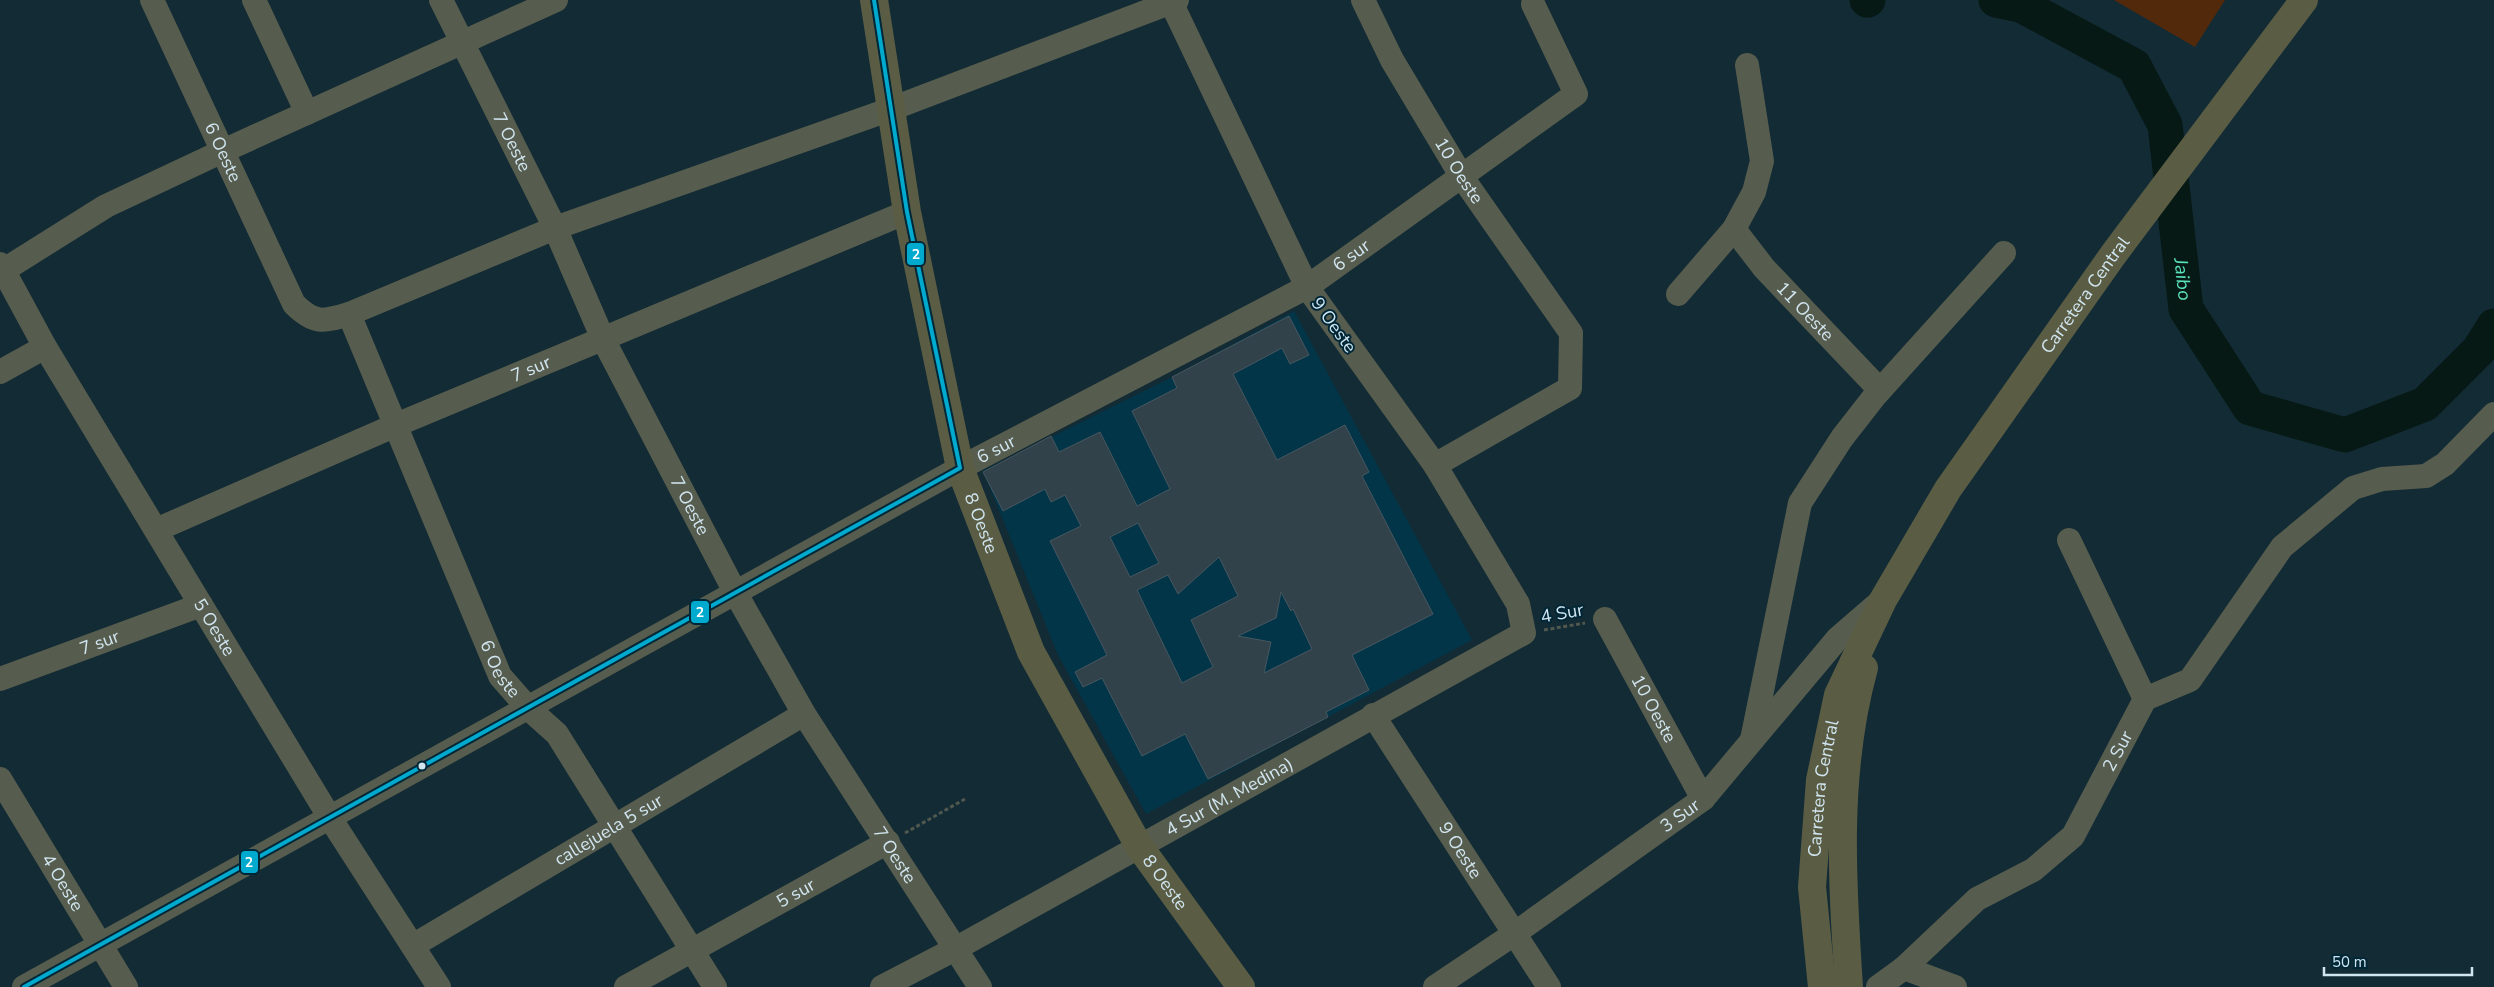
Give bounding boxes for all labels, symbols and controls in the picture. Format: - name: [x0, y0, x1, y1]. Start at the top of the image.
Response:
- street label: 7 Oeste: [487, 109, 537, 176]
- street label: 6 Oeste: [199, 118, 247, 186]
- street label: 10 Oeste: [1429, 133, 1489, 208]
- street label: Carretera Central: [2035, 231, 2135, 359]
- street label: 6 sur: [1328, 233, 1375, 277]
- line badge: 2: [906, 242, 925, 266]
- text: 2: [912, 245, 920, 264]
- water label: Jaibo: [2167, 256, 2198, 302]
- street label: 11 Oeste: [1771, 276, 1839, 346]
- street label: 9 Oeste: [1306, 292, 1362, 358]
- street label: 7 sur: [507, 350, 555, 388]
- street label: 6 sur: [973, 429, 1020, 469]
- street label: 7 Oeste: [665, 472, 715, 539]
- street label: 8 Oeste: [959, 489, 1004, 557]
- street label: 5 Oeste: [188, 594, 241, 661]
- street label: 4 Sur: [1539, 597, 1586, 629]
- line badge: 2: [690, 600, 710, 624]
- text: 2: [696, 603, 704, 622]
- street label: 7 sur: [76, 624, 123, 661]
- street label: 6 Oeste: [474, 636, 526, 703]
- street label: 10 Oeste: [1626, 670, 1682, 747]
- street label: Carretera Central: [1802, 717, 1845, 858]
- street label: 2 Sur: [2097, 726, 2138, 776]
- street label: 4 Sur (M. Medina): [1161, 752, 1297, 842]
- unlabelled marker: [417, 761, 427, 771]
- street label: callejuela 5 sur: [550, 788, 668, 871]
- street label: 3 Sur: [1655, 793, 1705, 838]
- street label: 9 Oeste: [1433, 817, 1488, 883]
- street label: 7 Oeste: [868, 822, 922, 888]
- street label: 4 Oeste: [36, 849, 89, 916]
- line badge: 2: [240, 850, 259, 874]
- street label: 8 Oeste: [1137, 850, 1193, 915]
- text: 2: [245, 853, 253, 872]
- street label: 5 sur: [772, 872, 820, 913]
- scale bar: [2324, 944, 2472, 976]
- text: 50 m: [2332, 952, 2367, 972]

